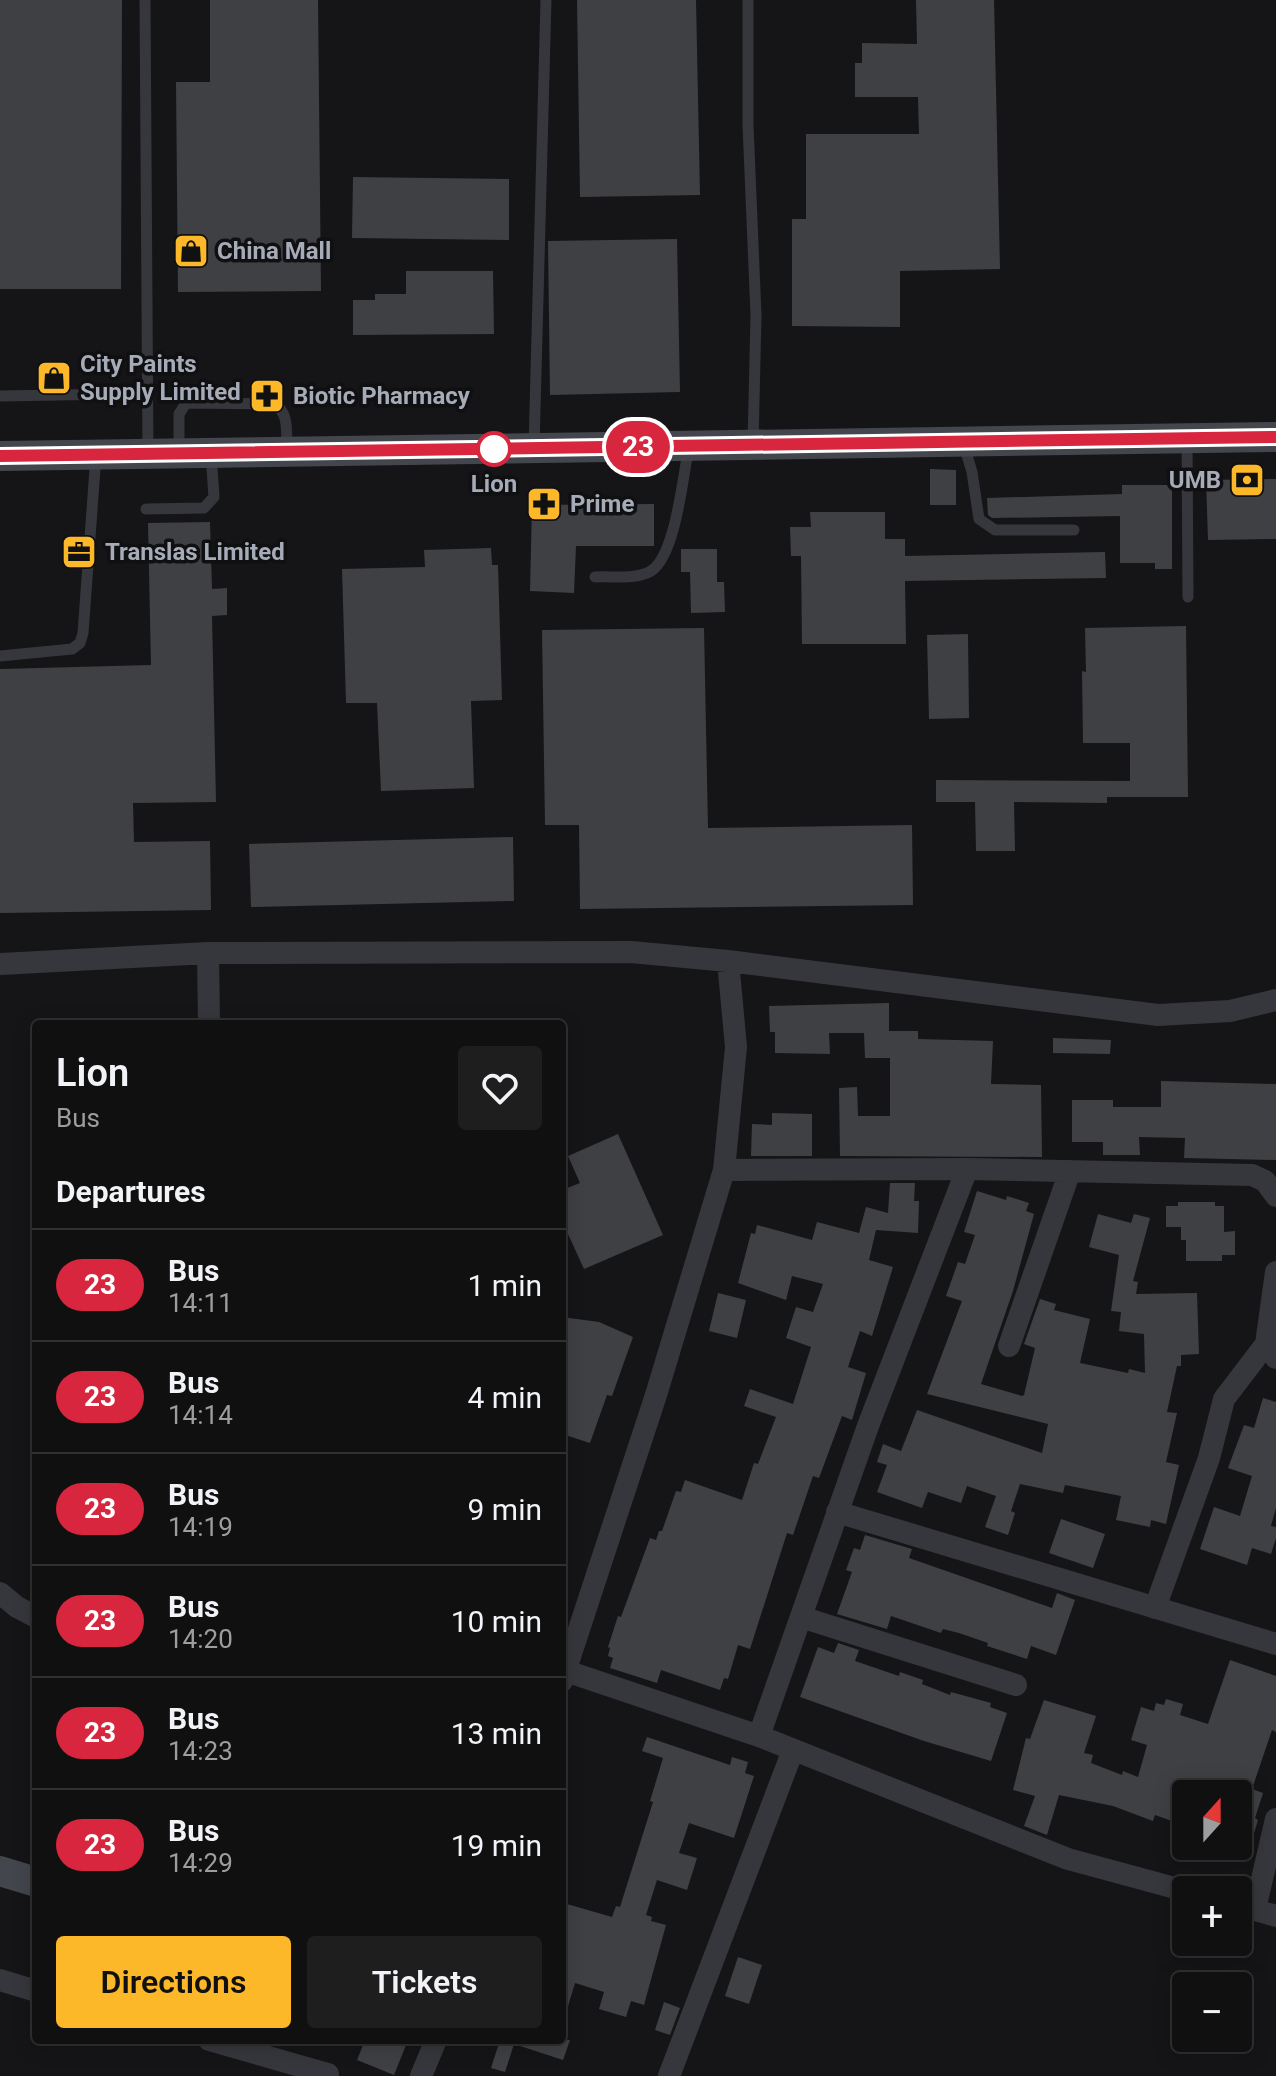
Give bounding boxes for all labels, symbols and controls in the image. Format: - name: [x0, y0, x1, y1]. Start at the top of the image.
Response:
- shop icon: China Mall: [172, 232, 210, 270]
- place label: China Mall: [217, 237, 331, 265]
- place label: City Paints Supply Limited: [80, 350, 241, 406]
- shop icon: City Paints Supply Limited: [35, 359, 73, 397]
- pharmacy icon: Biotic Pharmacy: [248, 377, 286, 415]
- place label: Biotic Pharmacy: [293, 382, 471, 410]
- line badge: 23: [602, 421, 674, 473]
- text: 23: [622, 430, 654, 463]
- marker: Lion: [477, 432, 511, 466]
- bank icon: UMB: [1228, 461, 1266, 499]
- place label: UMB: [1169, 466, 1221, 494]
- place label: Lion: [471, 470, 517, 498]
- pharmacy icon: Prime: [525, 485, 563, 523]
- place label: Prime: [570, 490, 634, 518]
- office icon: Translas Limited: [60, 533, 98, 571]
- place label: Translas Limited: [105, 538, 285, 566]
- button: heart: [458, 1046, 542, 1130]
- text: Lion: [56, 1051, 129, 1095]
- text: Bus: [56, 1103, 100, 1133]
- text: Departures: [56, 1174, 206, 1209]
- text: Bus: [168, 1253, 219, 1288]
- text: 23: [84, 1268, 116, 1301]
- text: 1 min: [468, 1268, 542, 1303]
- text: 14:11: [168, 1288, 233, 1318]
- text: Bus: [168, 1365, 219, 1400]
- text: 23: [84, 1380, 116, 1413]
- text: 4 min: [468, 1380, 542, 1415]
- text: 14:14: [168, 1400, 233, 1430]
- text: Bus: [168, 1477, 219, 1512]
- text: 23: [84, 1492, 116, 1525]
- text: 9 min: [468, 1492, 542, 1527]
- text: 14:19: [168, 1512, 233, 1542]
- text: Bus: [168, 1589, 219, 1624]
- text: 23: [84, 1604, 116, 1637]
- text: 10 min: [451, 1604, 542, 1639]
- text: 14:20: [168, 1624, 233, 1654]
- text: Bus: [168, 1701, 219, 1736]
- text: 23: [84, 1716, 116, 1749]
- text: 13 min: [451, 1716, 542, 1751]
- text: 14:23: [168, 1736, 233, 1766]
- north arrow: [1172, 1780, 1252, 1860]
- map controls: [1172, 1780, 1252, 2052]
- text: Bus: [168, 1813, 219, 1848]
- text: 23: [84, 1828, 116, 1861]
- text: 19 min: [451, 1828, 542, 1863]
- text: 14:29: [168, 1848, 233, 1878]
- button: +: [1172, 1876, 1252, 1956]
- button: Directions: [56, 1936, 291, 2028]
- button: Tickets: [307, 1936, 542, 2028]
- button: −: [1172, 1972, 1252, 2052]

